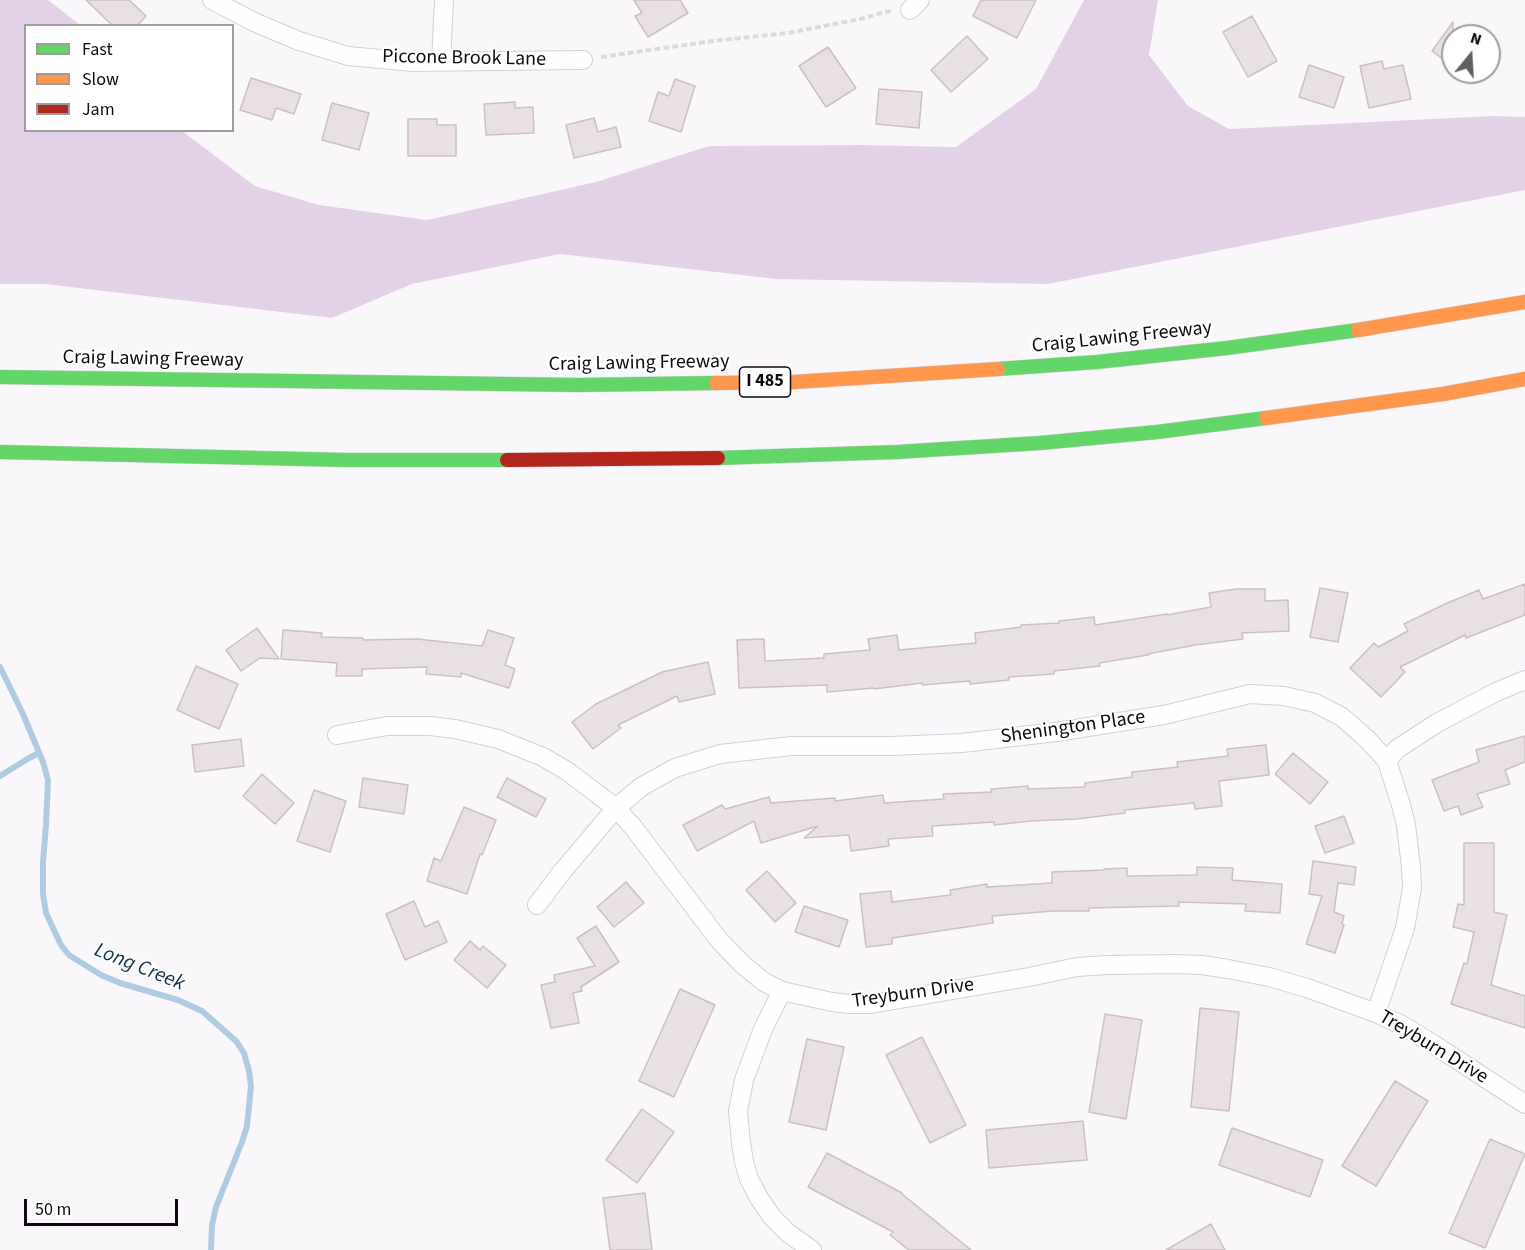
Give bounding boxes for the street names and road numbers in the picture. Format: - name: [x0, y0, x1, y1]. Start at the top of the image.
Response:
- street label: Piccone Brook Lane: [382, 46, 546, 72]
- street label: Craig Lawing Freeway: [1031, 317, 1213, 359]
- street label: Craig Lawing Freeway: [62, 346, 244, 374]
- street label: Craig Lawing Freeway: [548, 350, 730, 378]
- road number: I 485: [740, 367, 790, 397]
- street label: Shenington Place: [999, 706, 1147, 750]
- street label: Treyburn Drive: [850, 974, 976, 1014]
- street label: Treyburn Drive: [1374, 1006, 1492, 1090]

